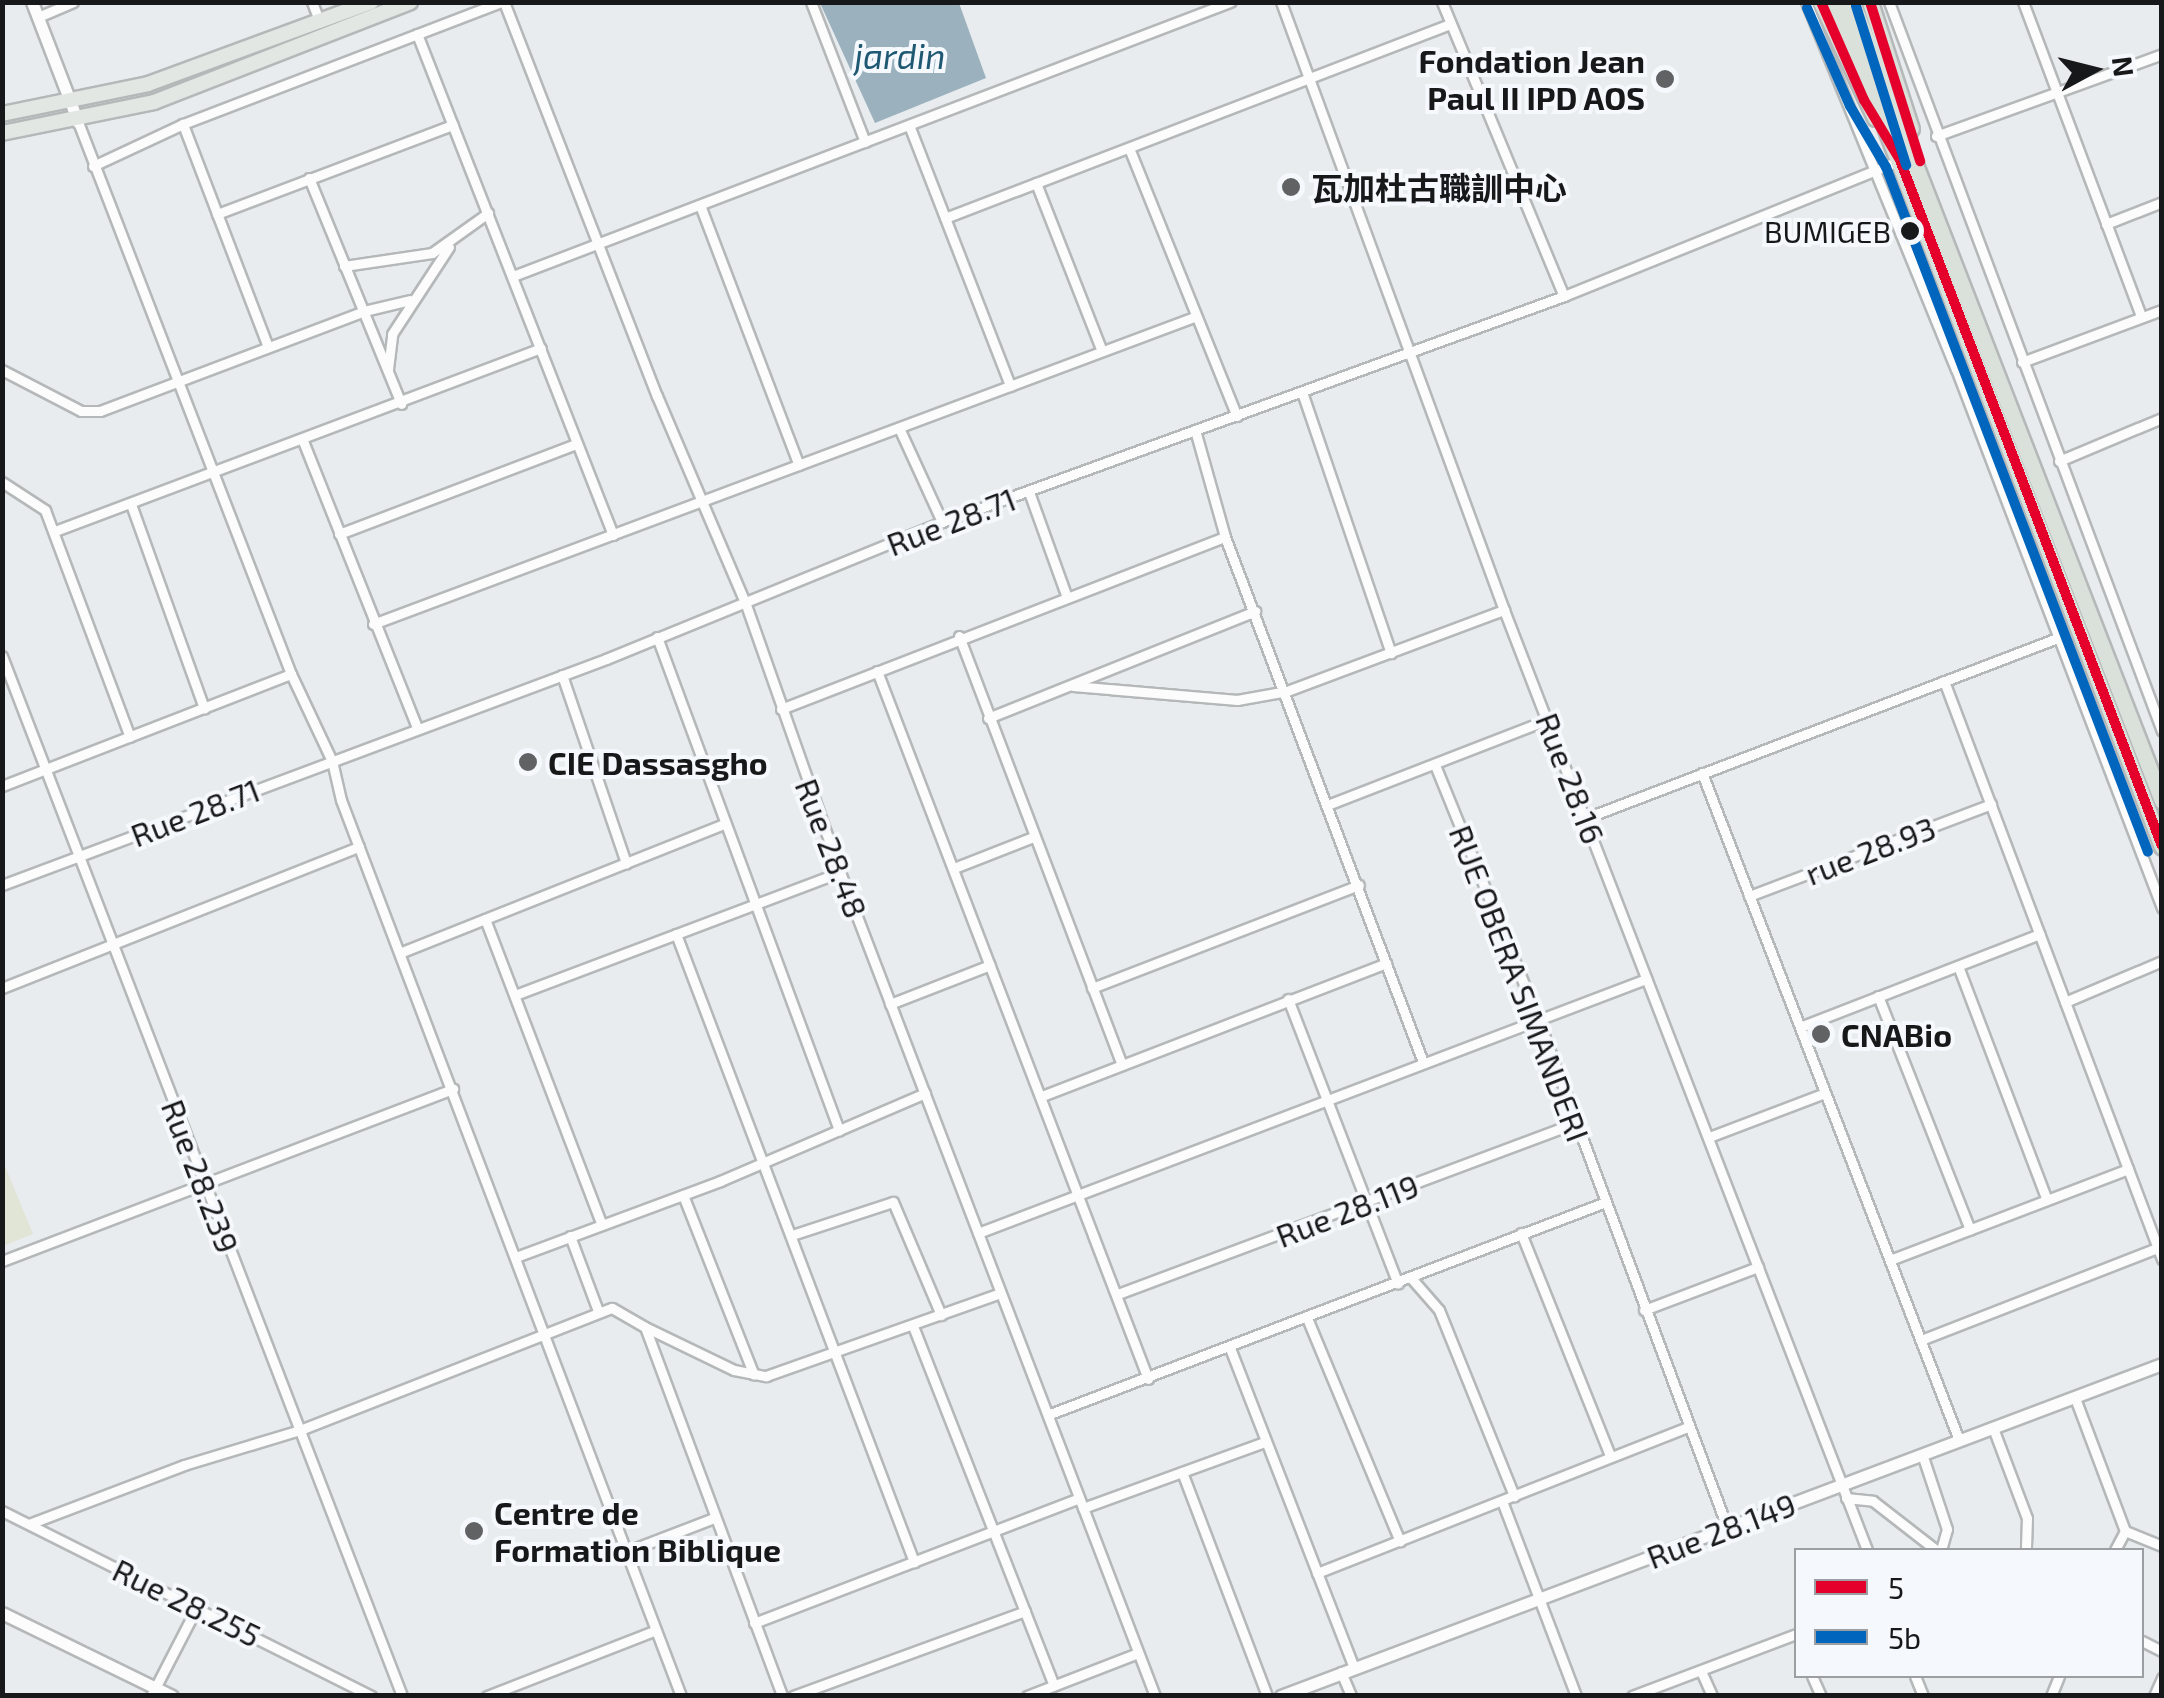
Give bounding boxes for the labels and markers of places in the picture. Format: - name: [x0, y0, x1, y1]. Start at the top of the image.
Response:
- place label: Fondation Jean Paul II IPD AOS: [1418, 42, 1645, 117]
- marker: Fondation Jean Paul II IPD AOS: [1654, 68, 1676, 90]
- place label: 瓦加杜古職訓中心: [1311, 168, 1567, 206]
- marker: 瓦加杜古職訓中心: [1280, 176, 1302, 198]
- place label: BUMIGEB: [1764, 213, 1891, 249]
- marker: BUMIGEB: [1900, 221, 1920, 241]
- place label: CIE Dassasgho: [548, 743, 768, 781]
- marker: CIE Dassasgho: [517, 751, 539, 773]
- place label: CNABio: [1841, 1015, 1952, 1053]
- marker: CNABio: [1810, 1023, 1832, 1045]
- place label: Centre de Formation Biblique: [494, 1494, 781, 1569]
- marker: Centre de Formation Biblique: [463, 1520, 485, 1542]

